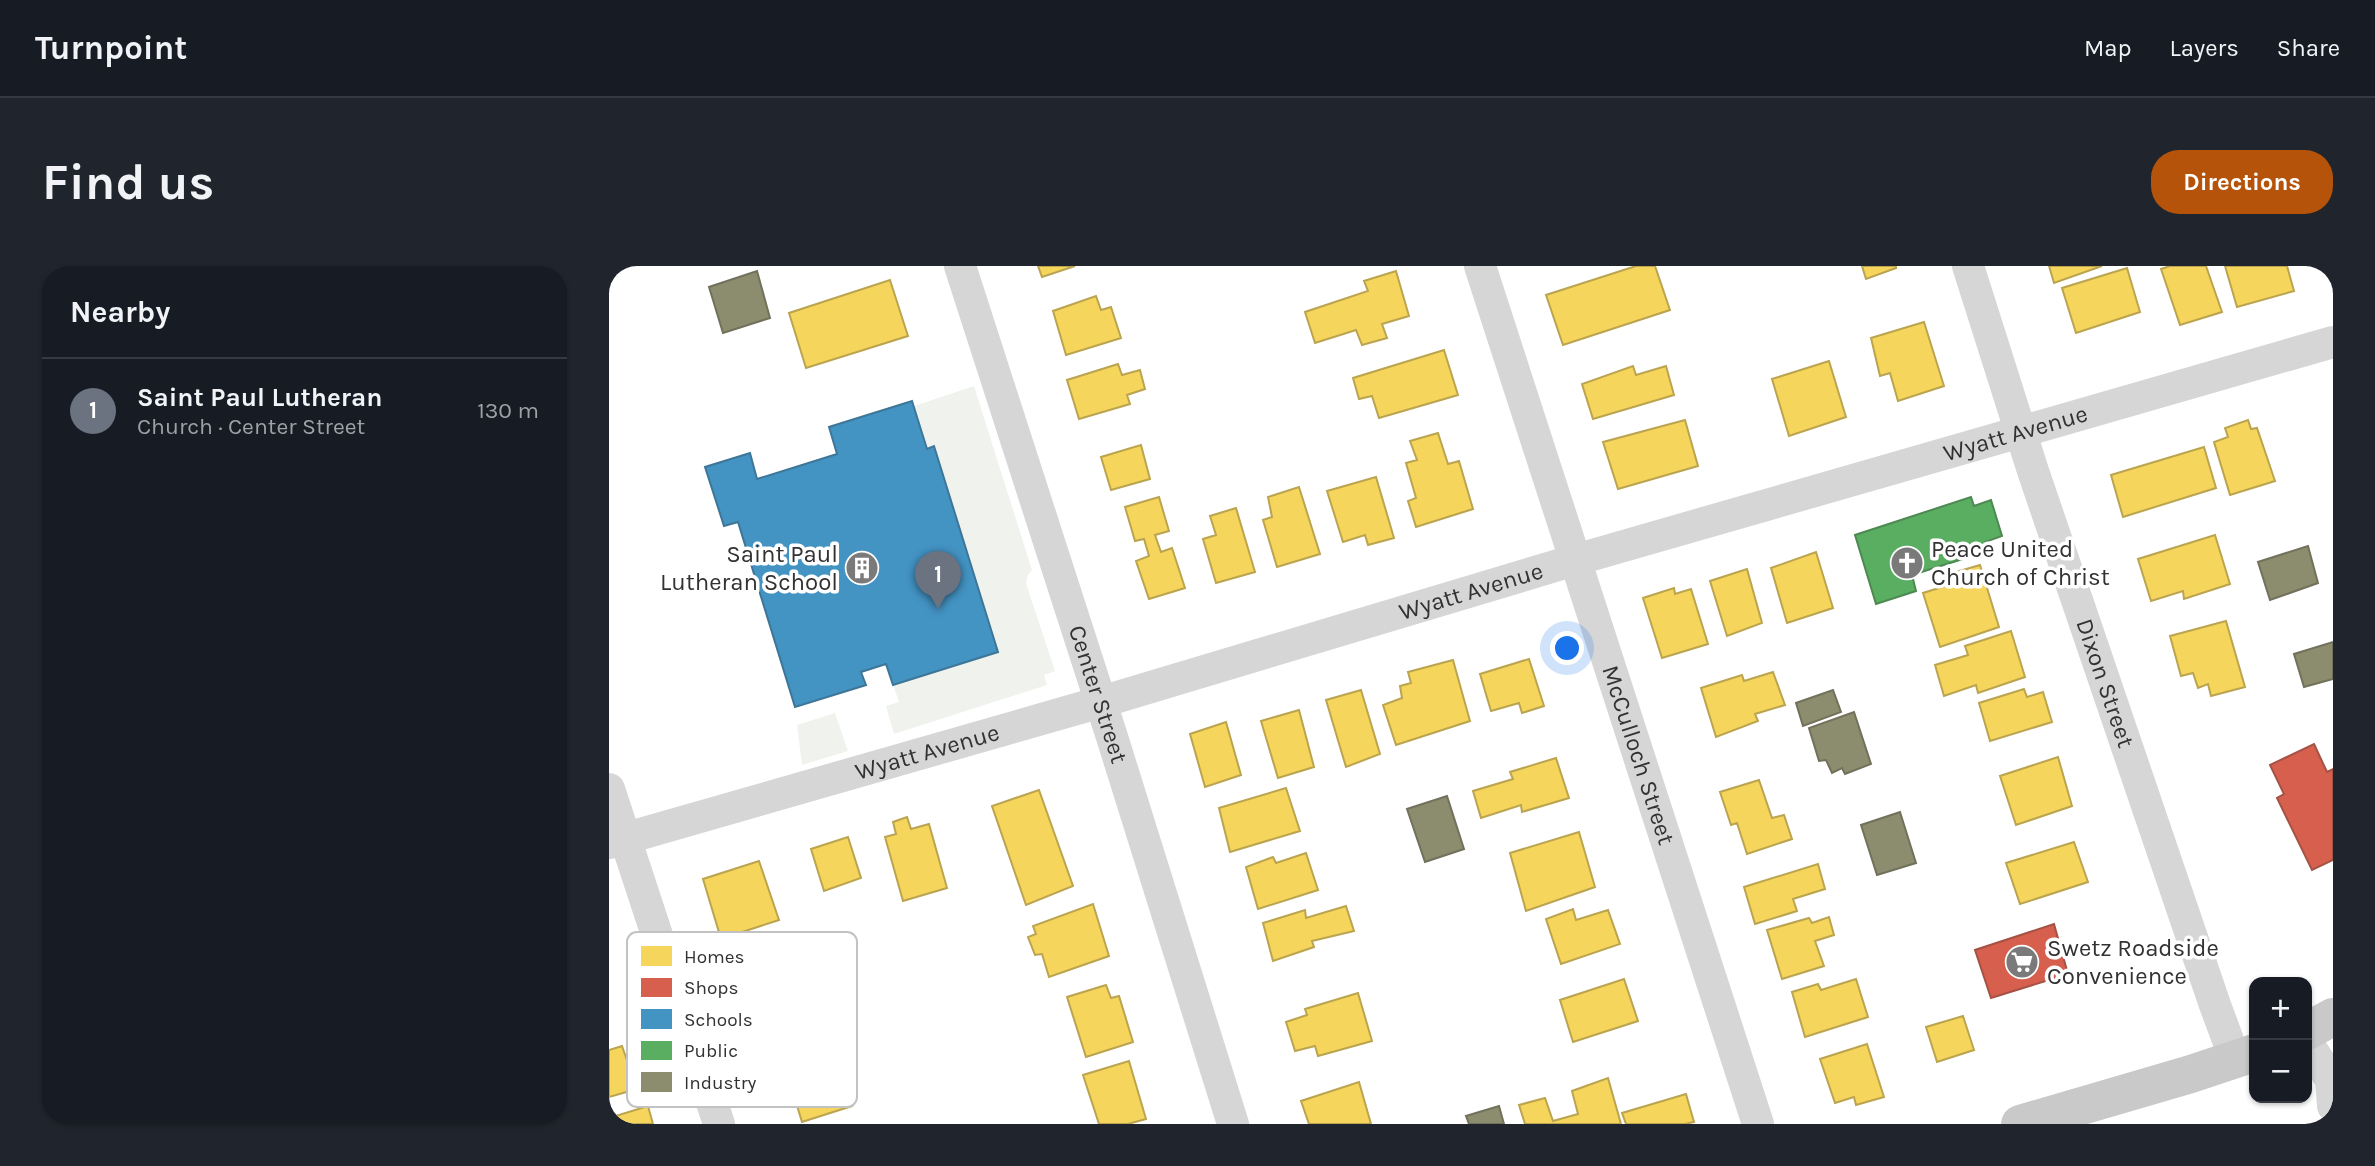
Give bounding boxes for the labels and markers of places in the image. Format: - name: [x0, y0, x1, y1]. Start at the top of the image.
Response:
- place label: Peace United Church of Christ: [1931, 535, 2110, 591]
- place label: Saint Paul Lutheran School: [660, 540, 838, 596]
- church icon: Peace United Church of Christ: [1888, 544, 1926, 582]
- building icon: Saint Paul Lutheran School: [843, 549, 881, 587]
- pin: 1: [915, 551, 961, 609]
- place label: Swetz Roadside Convenience: [2047, 934, 2219, 990]
- supermarket icon: Swetz Roadside Convenience: [2003, 943, 2041, 981]

